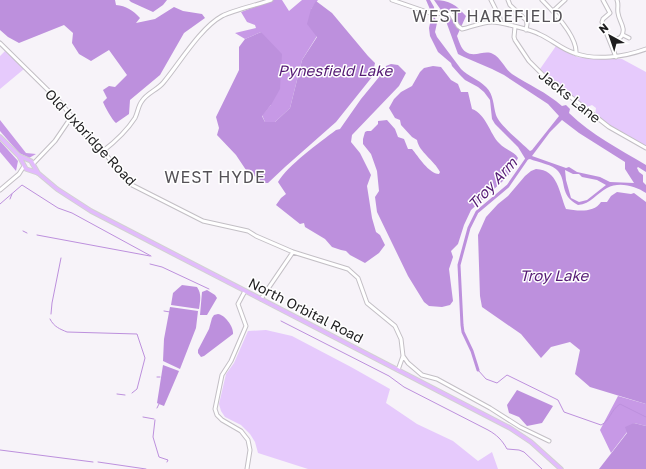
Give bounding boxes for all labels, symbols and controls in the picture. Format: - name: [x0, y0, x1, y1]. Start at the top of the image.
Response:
- district label: WEST HAREFIELD: [412, 6, 564, 26]
- north arrow: [590, 16, 630, 56]
- text: N: [596, 20, 611, 36]
- water label: Pynesfield Lake: [278, 61, 393, 80]
- street label: Jacks Lane: [536, 66, 604, 126]
- street label: Old Uxbridge Road: [42, 85, 140, 189]
- water label: Troy Arm: [464, 153, 522, 213]
- district label: WEST HYDE: [164, 167, 266, 187]
- water label: Troy Lake: [520, 266, 590, 285]
- street label: North Orbital Road: [246, 274, 366, 346]

